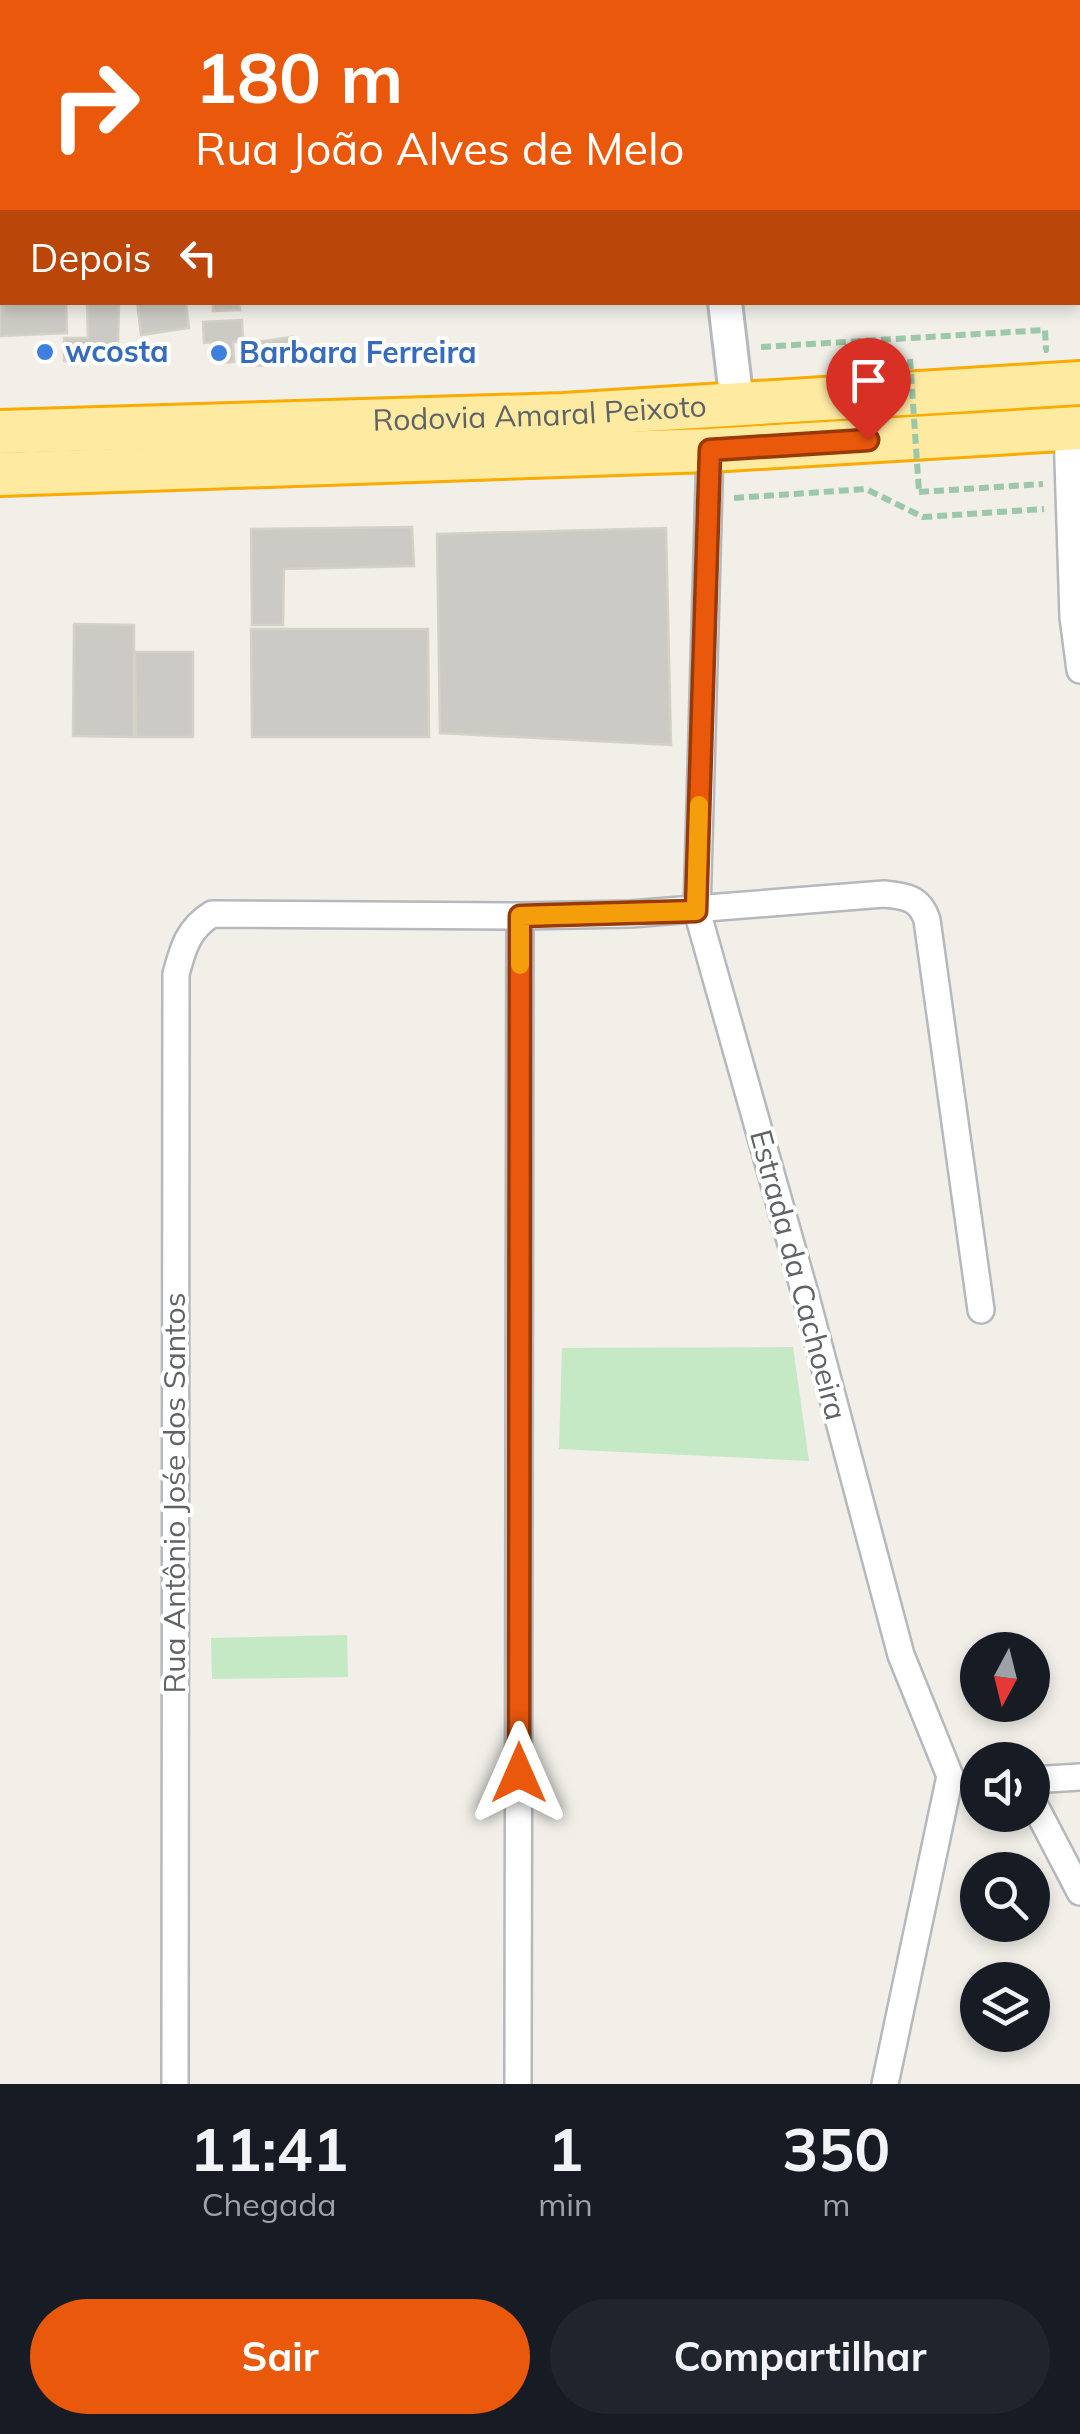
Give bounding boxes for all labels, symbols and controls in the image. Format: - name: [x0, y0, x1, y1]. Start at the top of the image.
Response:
- text: 180 m: [195, 33, 403, 121]
- icon: right: [30, 40, 160, 170]
- text: Rua João Alves de Melo: [195, 120, 684, 176]
- icon: left: [171, 230, 226, 285]
- text: Depois: [30, 234, 151, 282]
- place label: wcosta: [65, 332, 169, 370]
- place label: Barbara Ferreira: [239, 333, 477, 371]
- pin: [826, 338, 911, 441]
- marker: wcosta: [34, 341, 56, 363]
- marker: Barbara Ferreira: [208, 342, 230, 364]
- icon: arrive: [841, 353, 896, 408]
- street label: Rodovia Amaral Peixoto: [372, 386, 708, 439]
- street label: Estrada da Cachoeira: [742, 1126, 856, 1424]
- street label: Rua Antônio Jośe dos Santos: [155, 1292, 193, 1694]
- north arrow: [960, 1632, 1050, 1722]
- map controls: [960, 1632, 1050, 2052]
- position arrow: [467, 1721, 571, 1825]
- button: sound: [960, 1742, 1050, 1832]
- button: search: [960, 1852, 1050, 1942]
- button: layers: [960, 1962, 1050, 2052]
- text: 11:41: [190, 2111, 349, 2186]
- text: 1: [547, 2111, 583, 2186]
- text: 350: [782, 2111, 890, 2186]
- text: Chegada: [202, 2184, 337, 2224]
- text: min: [538, 2184, 593, 2224]
- text: m: [822, 2184, 850, 2224]
- button: Sair: [30, 2299, 530, 2414]
- button: Compartilhar: [550, 2299, 1050, 2414]

